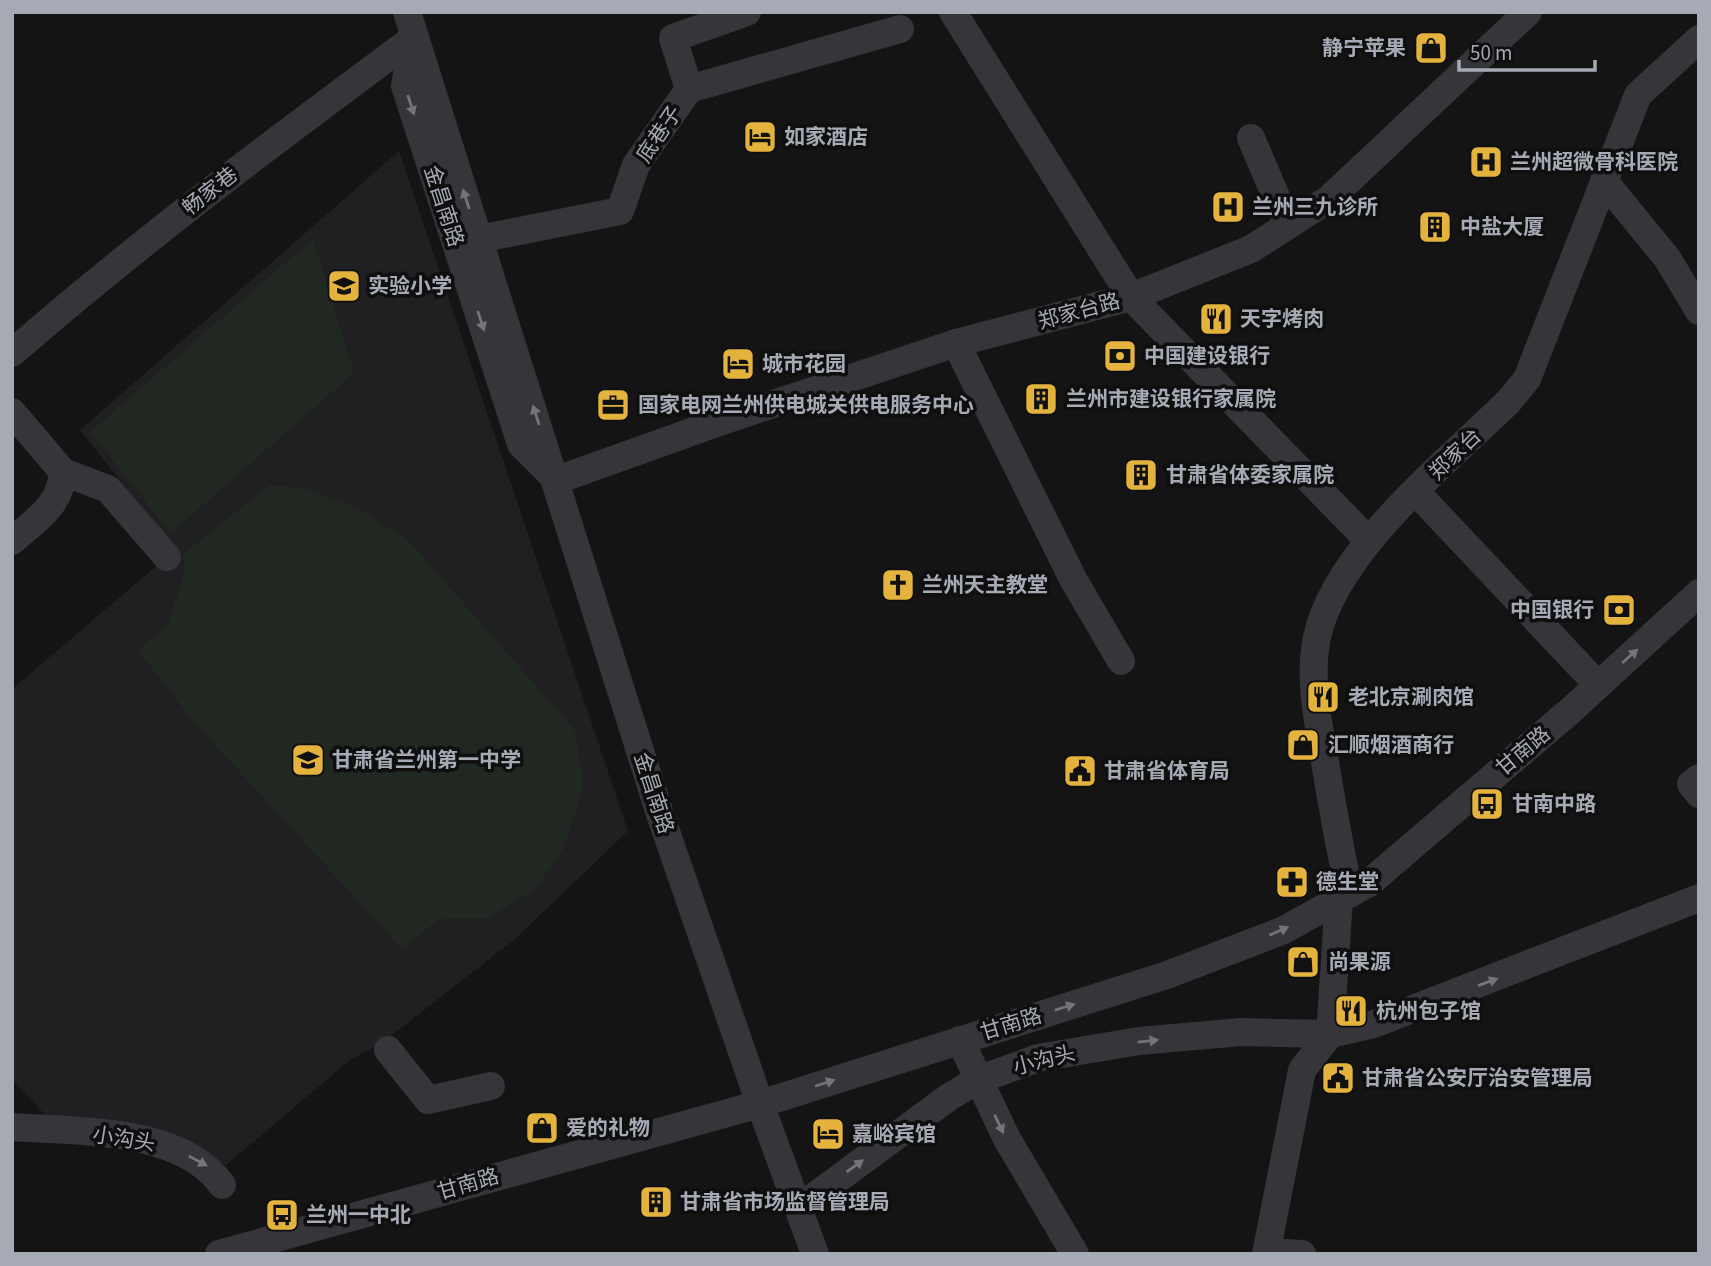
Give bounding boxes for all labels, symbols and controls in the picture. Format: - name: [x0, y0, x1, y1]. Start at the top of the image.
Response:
- scale bar: [1459, 28, 1596, 72]
- shop icon: 静宁苹果: [1412, 29, 1450, 67]
- place label: 静宁苹果: [1322, 33, 1406, 63]
- text: 50 m: [1470, 38, 1512, 68]
- one-way arrow: [407, 94, 417, 115]
- street label: 底巷子: [629, 99, 689, 169]
- hotel icon: 如家酒店: [741, 118, 779, 156]
- place label: 如家酒店: [784, 122, 868, 152]
- hospital icon: 兰州超微骨科医院: [1467, 143, 1505, 181]
- place label: 兰州超微骨科医院: [1510, 147, 1678, 177]
- street label: 畅家巷: [176, 160, 244, 222]
- street label: 金昌南路: [417, 161, 471, 251]
- one-way arrow: [460, 188, 471, 209]
- hospital icon: 兰州三九诊所: [1209, 188, 1247, 226]
- place label: 兰州三九诊所: [1252, 192, 1378, 222]
- building icon: 中盐大厦: [1416, 208, 1454, 246]
- place label: 中盐大厦: [1460, 212, 1544, 242]
- school or university icon: 实验小学: [325, 267, 363, 305]
- place label: 实验小学: [368, 271, 452, 301]
- street label: 郑家台路: [1035, 286, 1123, 336]
- restaurant icon: 天字烤肉: [1197, 300, 1235, 338]
- place label: 天字烤肉: [1240, 304, 1324, 334]
- one-way arrow: [477, 311, 487, 332]
- bank icon: 中国建设银行: [1101, 337, 1139, 375]
- place label: 中国建设银行: [1144, 341, 1270, 371]
- hotel icon: 城市花园: [719, 345, 757, 383]
- place label: 城市花园: [762, 349, 846, 379]
- building icon: 兰州市建设银行家属院: [1022, 380, 1060, 418]
- place label: 兰州市建设银行家属院: [1066, 384, 1276, 414]
- office icon: 国家电网兰州供电城关供电服务中心: [594, 386, 632, 424]
- place label: 国家电网兰州供电城关供电服务中心: [638, 390, 974, 420]
- one-way arrow: [530, 404, 541, 425]
- street label: 郑家台: [1422, 421, 1488, 487]
- building icon: 甘肃省体委家属院: [1122, 456, 1160, 494]
- place label: 甘肃省体委家属院: [1166, 460, 1334, 490]
- church icon: 兰州天主教堂: [879, 566, 917, 604]
- place label: 兰州天主教堂: [922, 570, 1048, 600]
- bank icon: 中国银行: [1600, 591, 1638, 629]
- place label: 中国银行: [1510, 595, 1594, 625]
- one-way arrow: [1621, 648, 1638, 664]
- restaurant icon: 老北京涮肉馆: [1304, 678, 1342, 716]
- place label: 老北京涮肉馆: [1348, 682, 1474, 712]
- street label: 甘南路: [1489, 719, 1557, 783]
- shop icon: 汇顺烟酒商行: [1284, 726, 1322, 764]
- place label: 汇顺烟酒商行: [1328, 730, 1454, 760]
- school or university icon: 甘肃省兰州第一中学: [289, 741, 327, 779]
- place label: 甘肃省兰州第一中学: [332, 745, 521, 775]
- street label: 金昌南路: [627, 748, 681, 838]
- public building icon: 甘肃省体育局: [1061, 752, 1099, 790]
- place label: 甘肃省体育局: [1104, 756, 1230, 786]
- bus stop icon: 甘南中路: [1468, 785, 1506, 823]
- place label: 甘南中路: [1512, 789, 1596, 819]
- pharmacy icon: 德生堂: [1273, 863, 1311, 901]
- place label: 德生堂: [1316, 867, 1379, 897]
- one-way arrow: [1269, 925, 1290, 936]
- shop icon: 尚果源: [1284, 943, 1322, 981]
- place label: 尚果源: [1328, 947, 1391, 977]
- one-way arrow: [1477, 976, 1498, 987]
- restaurant icon: 杭州包子馆: [1332, 992, 1370, 1030]
- place label: 杭州包子馆: [1376, 996, 1481, 1026]
- street label: 甘南路: [976, 1000, 1046, 1048]
- one-way arrow: [1055, 1001, 1076, 1012]
- one-way arrow: [1137, 1035, 1159, 1046]
- street label: 小沟头: [1010, 1038, 1078, 1082]
- public building icon: 甘肃省公安厅治安管理局: [1319, 1059, 1357, 1097]
- place label: 甘肃省公安厅治安管理局: [1362, 1063, 1593, 1093]
- one-way arrow: [814, 1077, 835, 1088]
- shop icon: 爱的礼物: [523, 1109, 561, 1147]
- place label: 爱的礼物: [566, 1113, 650, 1143]
- one-way arrow: [993, 1114, 1005, 1134]
- hotel icon: 嘉峪宾馆: [809, 1115, 847, 1153]
- street label: 小沟头: [91, 1119, 157, 1159]
- place label: 嘉峪宾馆: [852, 1119, 936, 1149]
- one-way arrow: [188, 1155, 208, 1167]
- one-way arrow: [846, 1160, 864, 1174]
- street label: 甘南路: [434, 1161, 502, 1207]
- building icon: 甘肃省市场监督管理局: [637, 1183, 675, 1221]
- place label: 甘肃省市场监督管理局: [680, 1187, 890, 1217]
- bus stop icon: 兰州一中北: [263, 1196, 301, 1234]
- place label: 兰州一中北: [306, 1200, 411, 1230]

